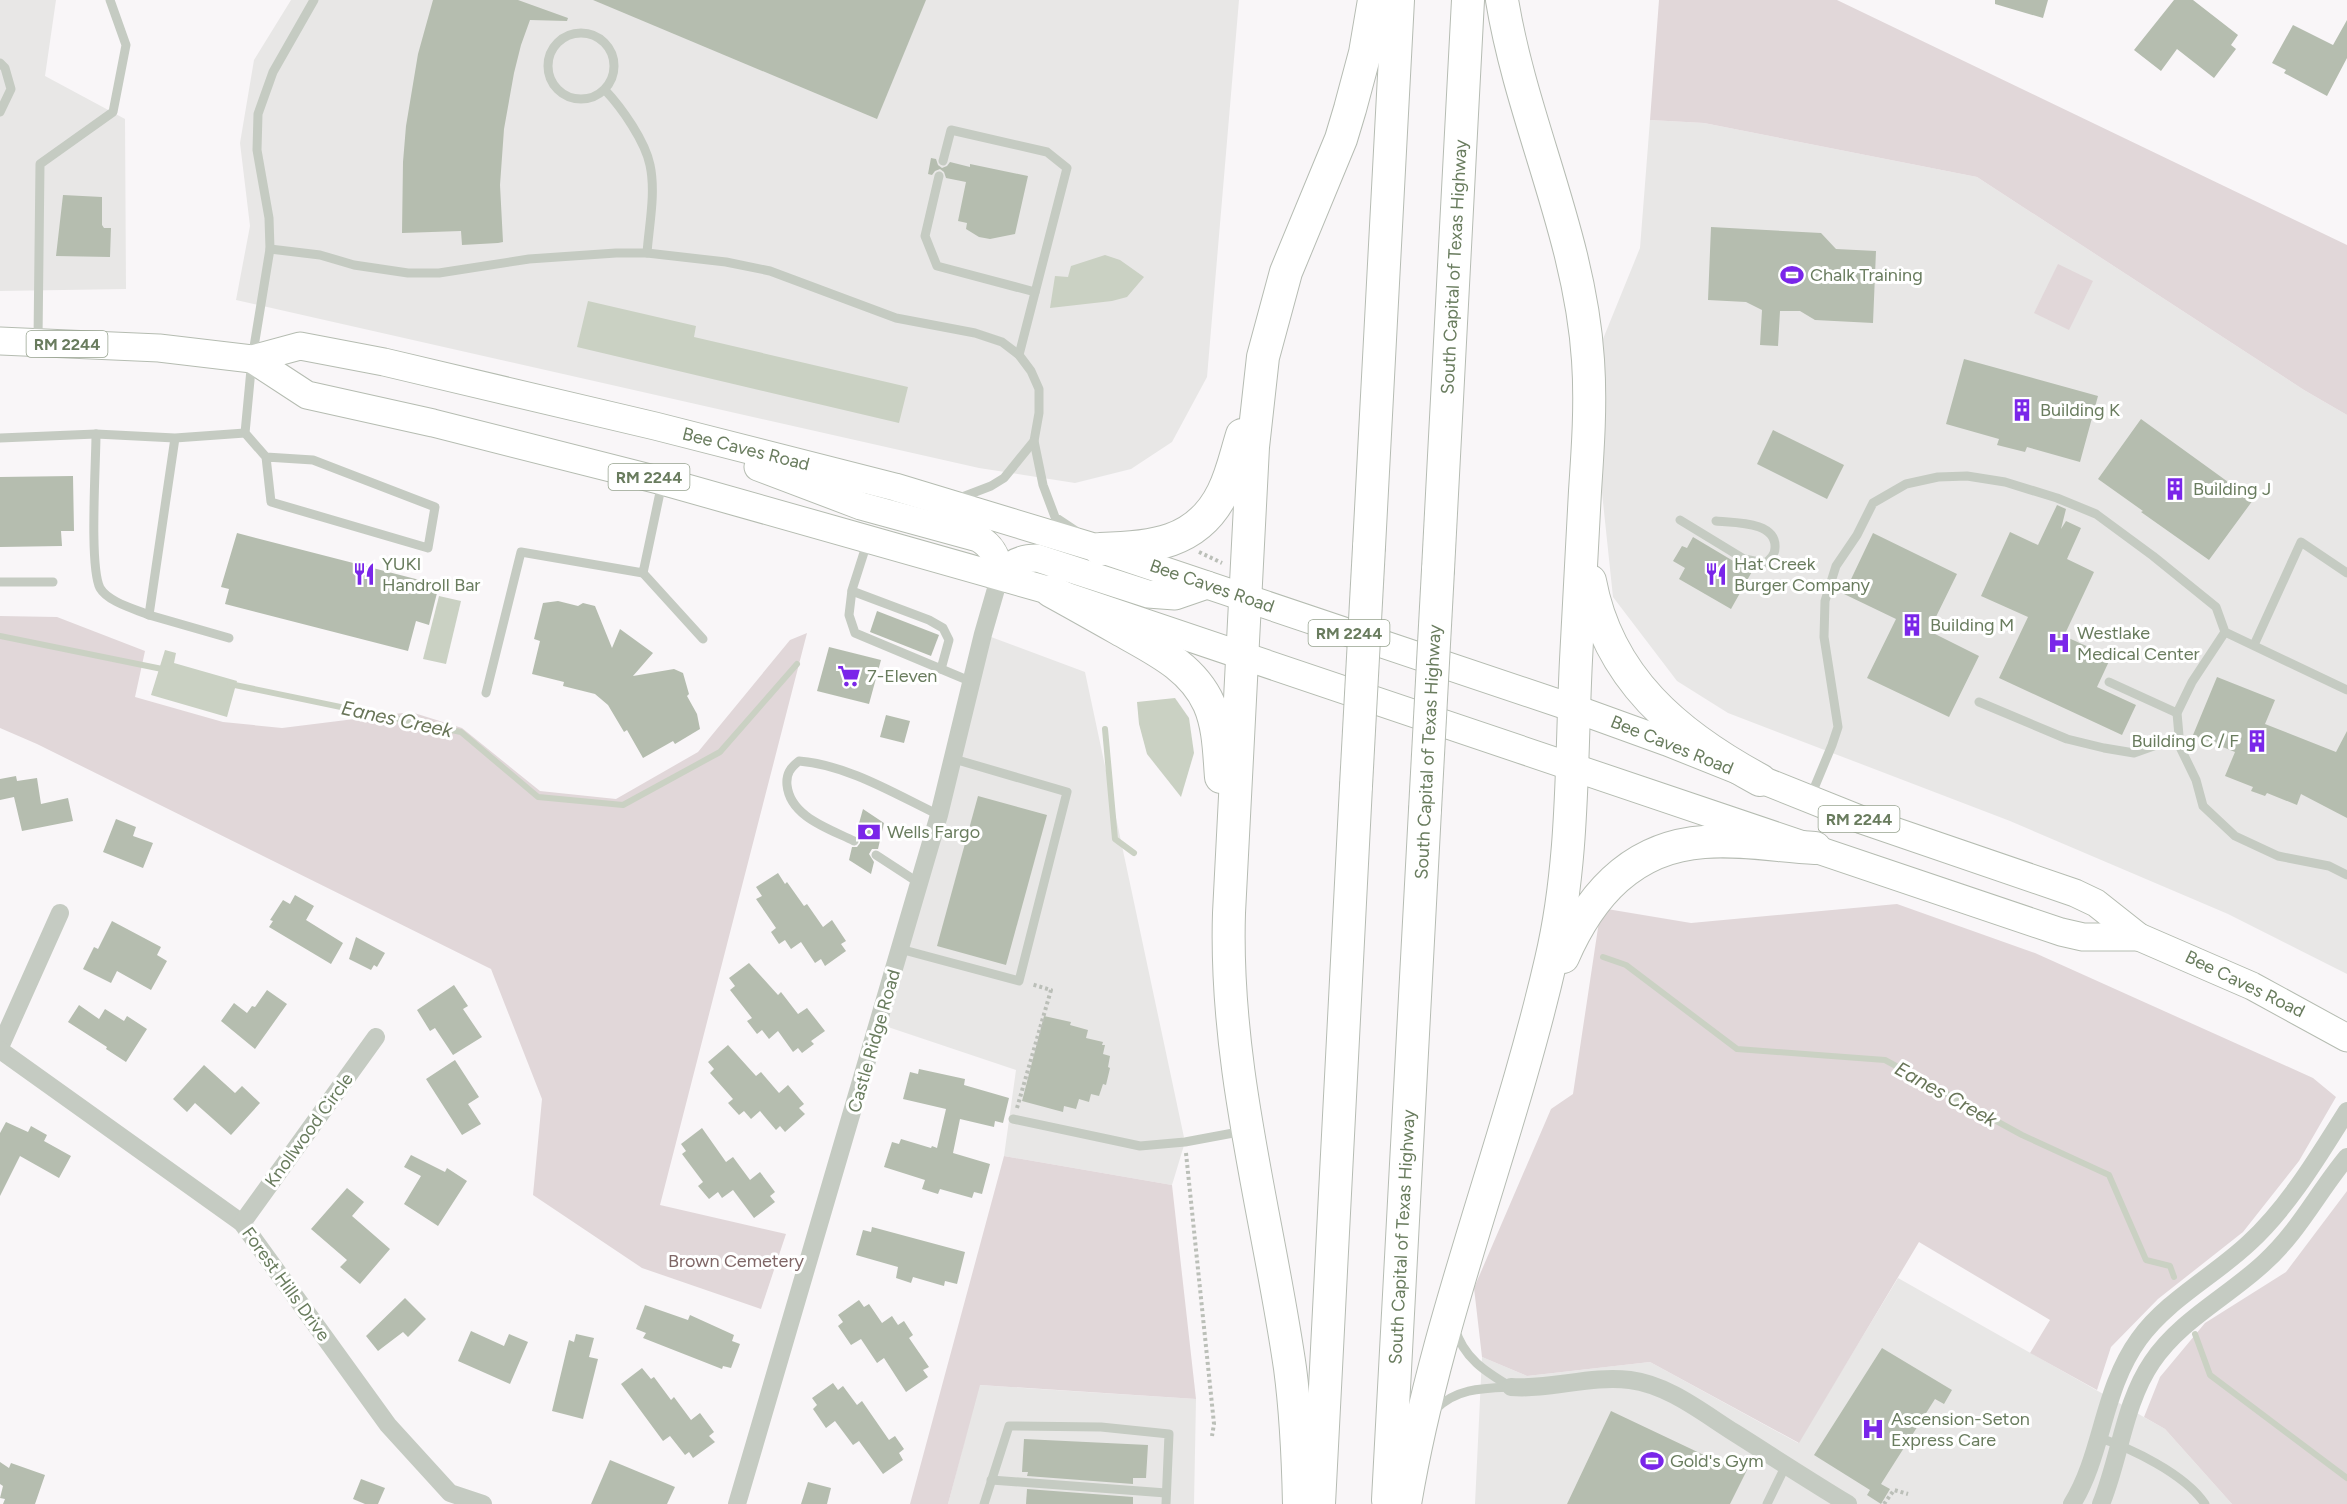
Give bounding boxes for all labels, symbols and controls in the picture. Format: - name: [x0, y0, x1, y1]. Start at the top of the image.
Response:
- street label: South Capital of Texas Highway: [1436, 138, 1472, 395]
- sports icon: Chalk Training: [1779, 262, 1805, 288]
- place label: Chalk Training: [1810, 264, 1923, 286]
- road number: RM 2244: [26, 331, 107, 357]
- building icon: Building K: [2009, 397, 2035, 423]
- place label: Building K: [2040, 399, 2120, 421]
- street label: Bee Caves Road: [680, 423, 812, 475]
- road number: RM 2244: [608, 464, 690, 490]
- building icon: Building J: [2162, 476, 2188, 502]
- place label: Building J: [2193, 478, 2271, 500]
- place label: YUKI Handroll Bar: [382, 553, 480, 596]
- place label: Hat Creek Burger Company: [1734, 553, 1871, 596]
- street label: Bee Caves Road: [1147, 554, 1277, 618]
- restaurant icon: YUKI Handroll Bar: [351, 561, 377, 587]
- restaurant icon: Hat Creek Burger Company: [1703, 561, 1729, 587]
- building icon: Building M: [1899, 612, 1925, 638]
- place label: Building M: [1930, 614, 2014, 636]
- road number: RM 2244: [1308, 620, 1390, 646]
- place label: Westlake Medical Center: [2077, 622, 2200, 665]
- street label: South Capital of Texas Highway: [1410, 623, 1446, 880]
- hospital icon: Westlake Medical Center: [2046, 630, 2072, 656]
- supermarket icon: 7-Eleven: [836, 663, 862, 689]
- place label: 7-Eleven: [867, 665, 937, 687]
- water label: Eanes Creek: [339, 696, 456, 743]
- street label: Bee Caves Road: [1607, 710, 1737, 780]
- building icon: Building C / F: [2244, 728, 2270, 754]
- place label: Building C / F: [2131, 730, 2239, 752]
- road number: RM 2244: [1818, 806, 1900, 832]
- bank icon: Wells Fargo: [856, 819, 882, 845]
- place label: Wells Fargo: [887, 821, 980, 843]
- street label: Bee Caves Road: [2182, 946, 2308, 1022]
- street label: Castle Ridge Road: [843, 967, 905, 1115]
- water label: Eanes Creek: [1891, 1056, 2002, 1132]
- street label: Knollwood Circle: [260, 1068, 358, 1191]
- street label: South Capital of Texas Highway: [1384, 1108, 1420, 1365]
- street label: Forest Hills Drive: [237, 1223, 335, 1346]
- park label: Brown Cemetery: [668, 1250, 805, 1272]
- place label: Ascension-Seton Express Care: [1891, 1408, 2030, 1451]
- hospital icon: Ascension-Seton Express Care: [1860, 1416, 1886, 1442]
- sports icon: Gold's Gym: [1639, 1448, 1665, 1474]
- place label: Gold's Gym: [1670, 1450, 1764, 1472]

